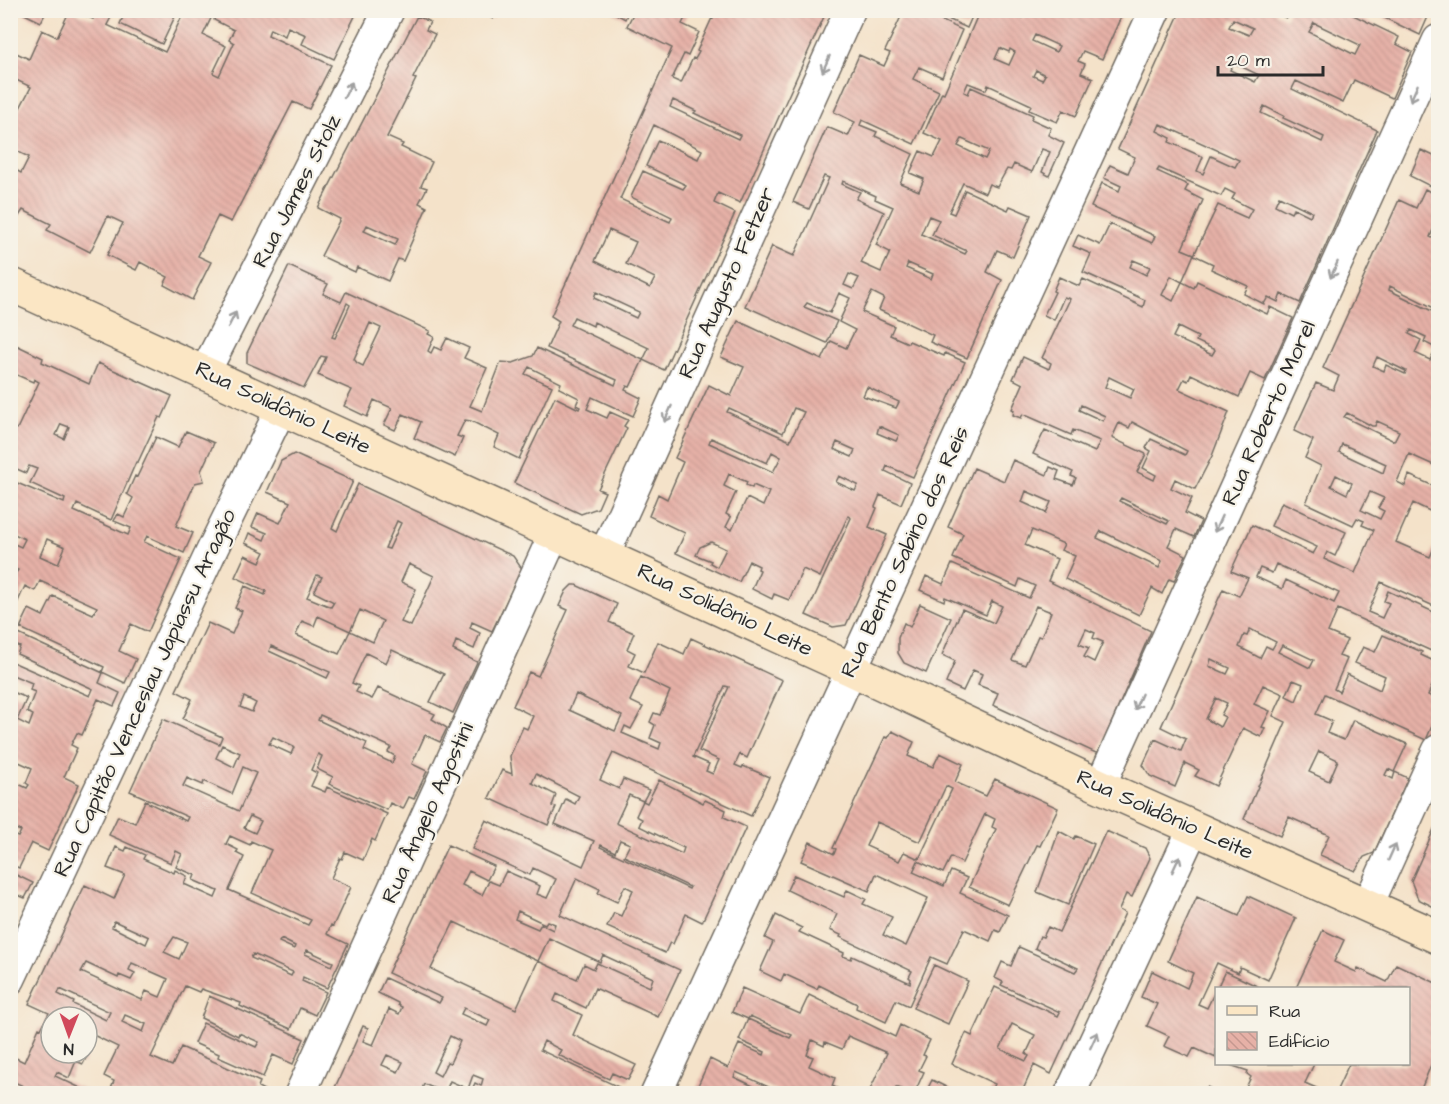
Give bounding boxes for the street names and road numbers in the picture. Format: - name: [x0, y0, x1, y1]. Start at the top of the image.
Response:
- street label: Rua James Stolz: [245, 109, 349, 273]
- street label: Rua Augusto Fetzer: [671, 182, 784, 384]
- street label: Rua Roberto Morel: [1214, 316, 1324, 510]
- street label: Rua Solidônio Leite: [190, 354, 376, 462]
- street label: Rua Bento Sabino dos Reis: [833, 421, 977, 683]
- street label: Rua Capitão Venceslau Japiassu Aragão: [46, 503, 245, 882]
- street label: Rua Solidônio Leite: [632, 556, 818, 664]
- street label: Rua Ângelo Agostini: [374, 718, 483, 909]
- street label: Rua Solidônio Leite: [1072, 762, 1258, 868]

